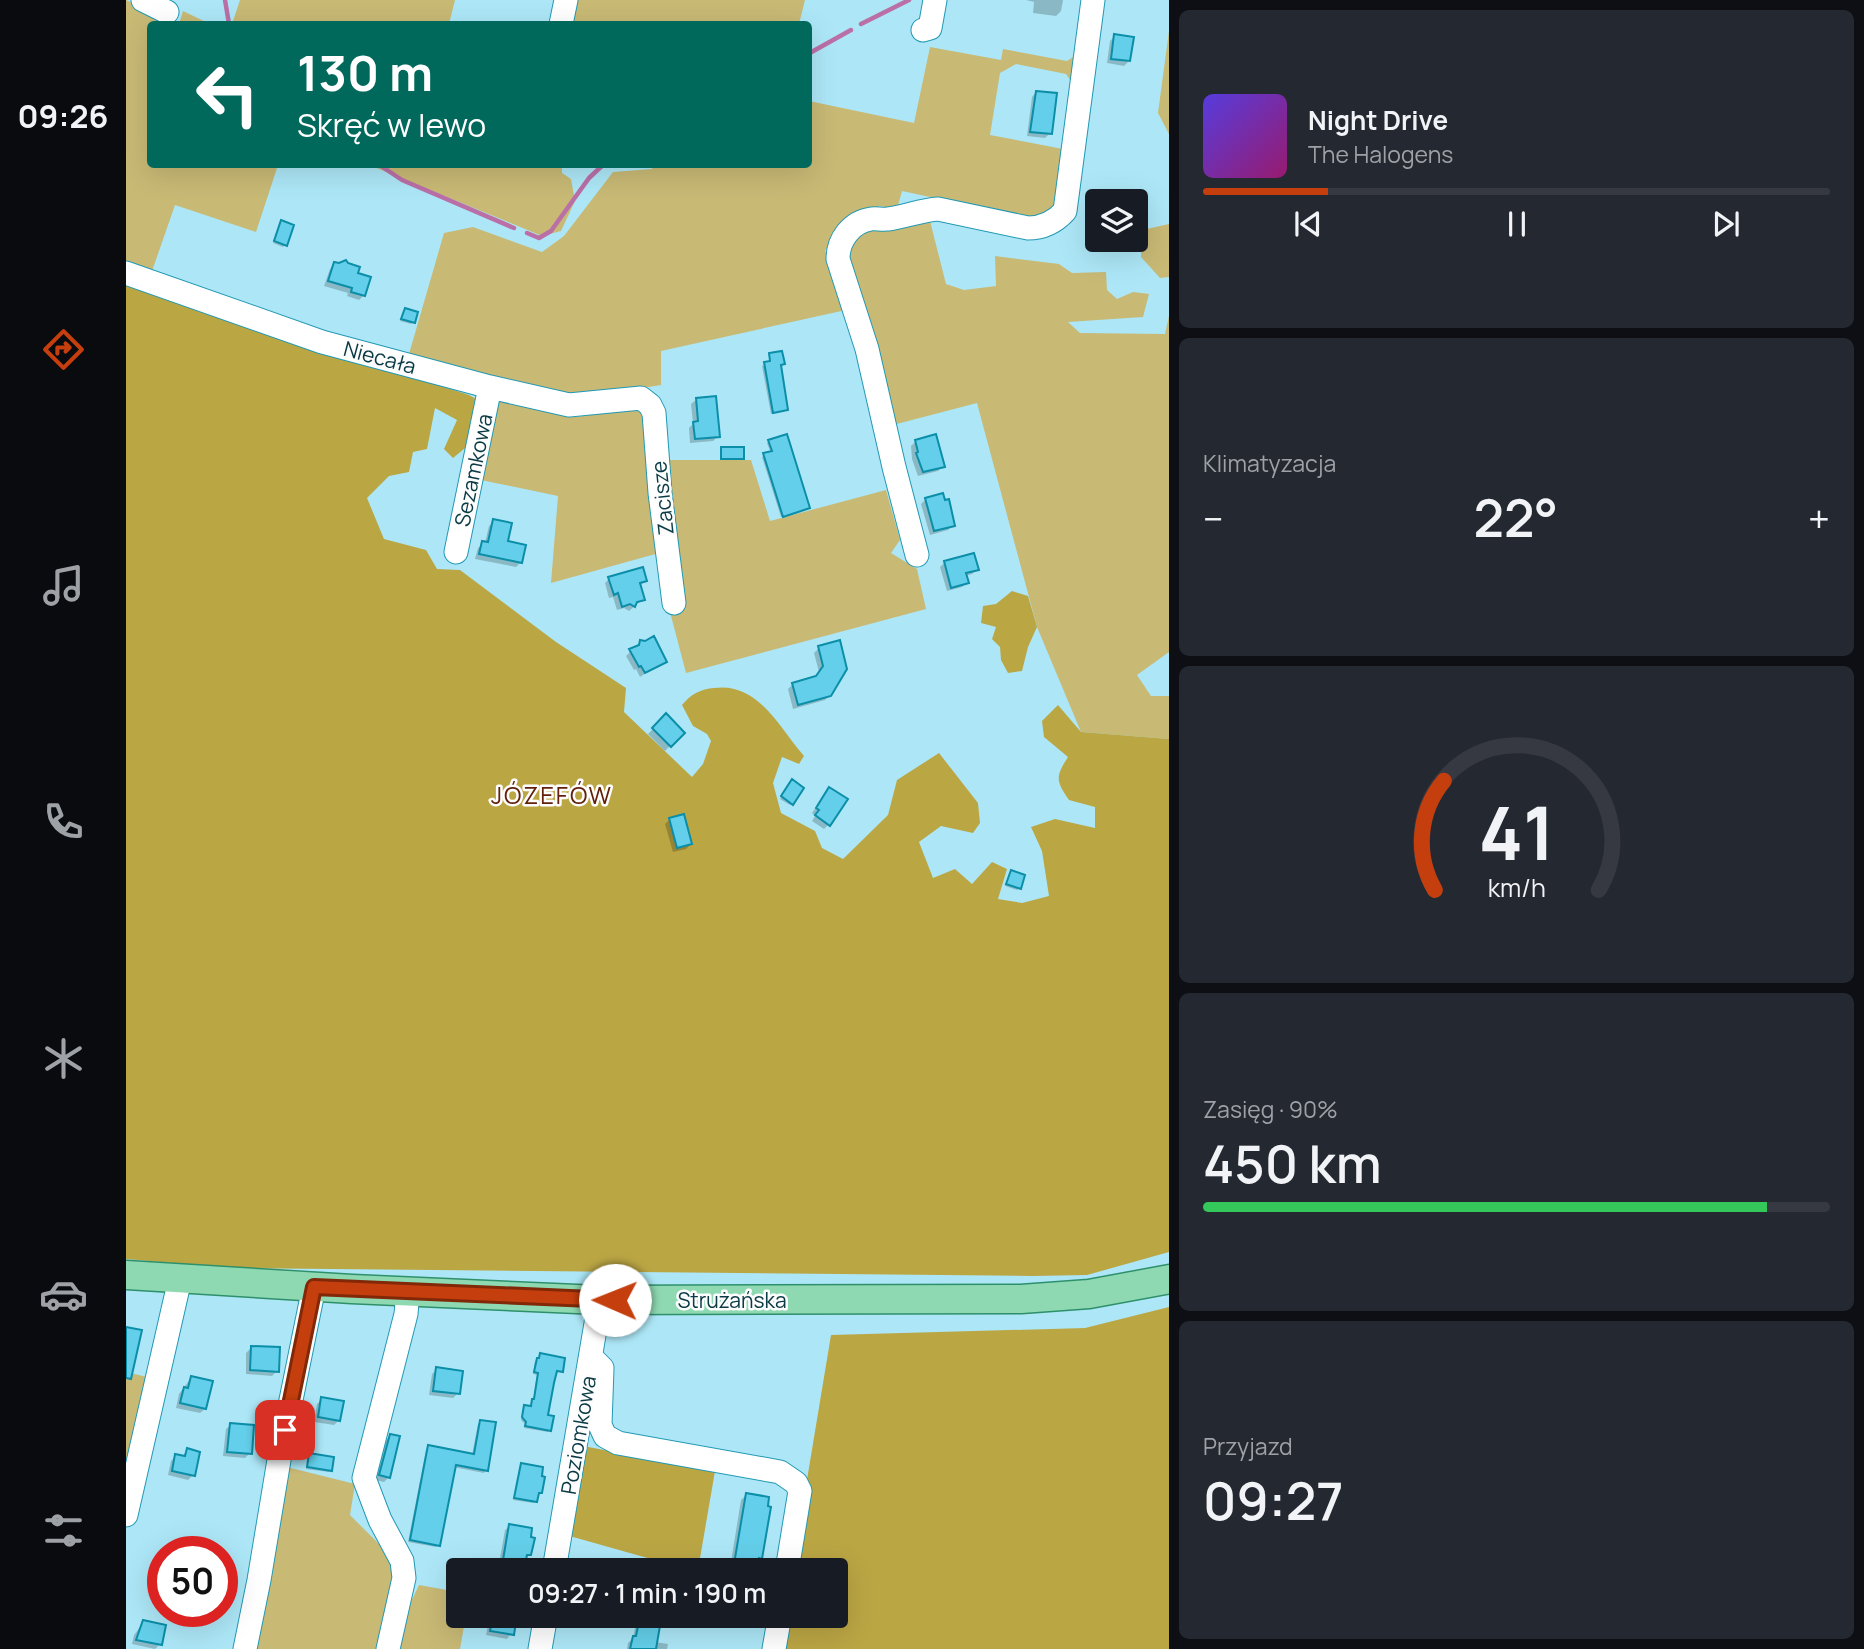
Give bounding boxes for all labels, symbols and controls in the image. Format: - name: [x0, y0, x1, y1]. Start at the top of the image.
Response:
- text: 130 m: [297, 39, 433, 106]
- icon: left: [182, 49, 273, 140]
- text: 09:26: [18, 94, 108, 138]
- text: Night Drive: [1308, 102, 1448, 138]
- text: Skręć w lewo: [297, 103, 486, 147]
- text: The Halogens: [1308, 138, 1453, 170]
- map controls: [1085, 189, 1148, 252]
- button: layers: [1085, 189, 1148, 252]
- icon: previous: [1289, 205, 1327, 243]
- icon: pause: [1498, 205, 1536, 243]
- icon: next: [1707, 205, 1745, 243]
- icon: directions: [39, 325, 88, 374]
- street label: Niecała: [341, 334, 419, 380]
- street label: Sezamkowa: [447, 411, 499, 529]
- text: Klimatyzacja: [1203, 447, 1336, 479]
- street label: Zacisze: [644, 460, 680, 536]
- text: 22°: [1474, 482, 1558, 553]
- text: −: [1203, 492, 1224, 544]
- text: +: [1808, 492, 1830, 544]
- icon: music: [39, 561, 88, 610]
- district label: JÓZEFÓW: [491, 778, 613, 811]
- text: 41: [1478, 783, 1555, 883]
- icon: phone: [39, 797, 88, 846]
- text: km/h: [1487, 870, 1546, 905]
- icon: climate: [39, 1034, 88, 1083]
- text: Zasięg · 90%: [1203, 1093, 1338, 1125]
- text: 450 km: [1203, 1128, 1382, 1199]
- position arrow: [578, 1263, 652, 1337]
- icon: car: [39, 1270, 88, 1319]
- street label: Strużańska: [677, 1286, 787, 1314]
- street label: Poziomkowa: [554, 1373, 602, 1497]
- pin: [255, 1400, 315, 1460]
- icon: arrive: [266, 1411, 304, 1449]
- text: Przyjazd: [1203, 1430, 1293, 1462]
- text: 09:27: [1203, 1465, 1343, 1536]
- icon: filters: [39, 1506, 88, 1555]
- speed limit sign: 50: [147, 1536, 238, 1627]
- text: 09:27 · 1 min · 190 m: [528, 1575, 766, 1611]

